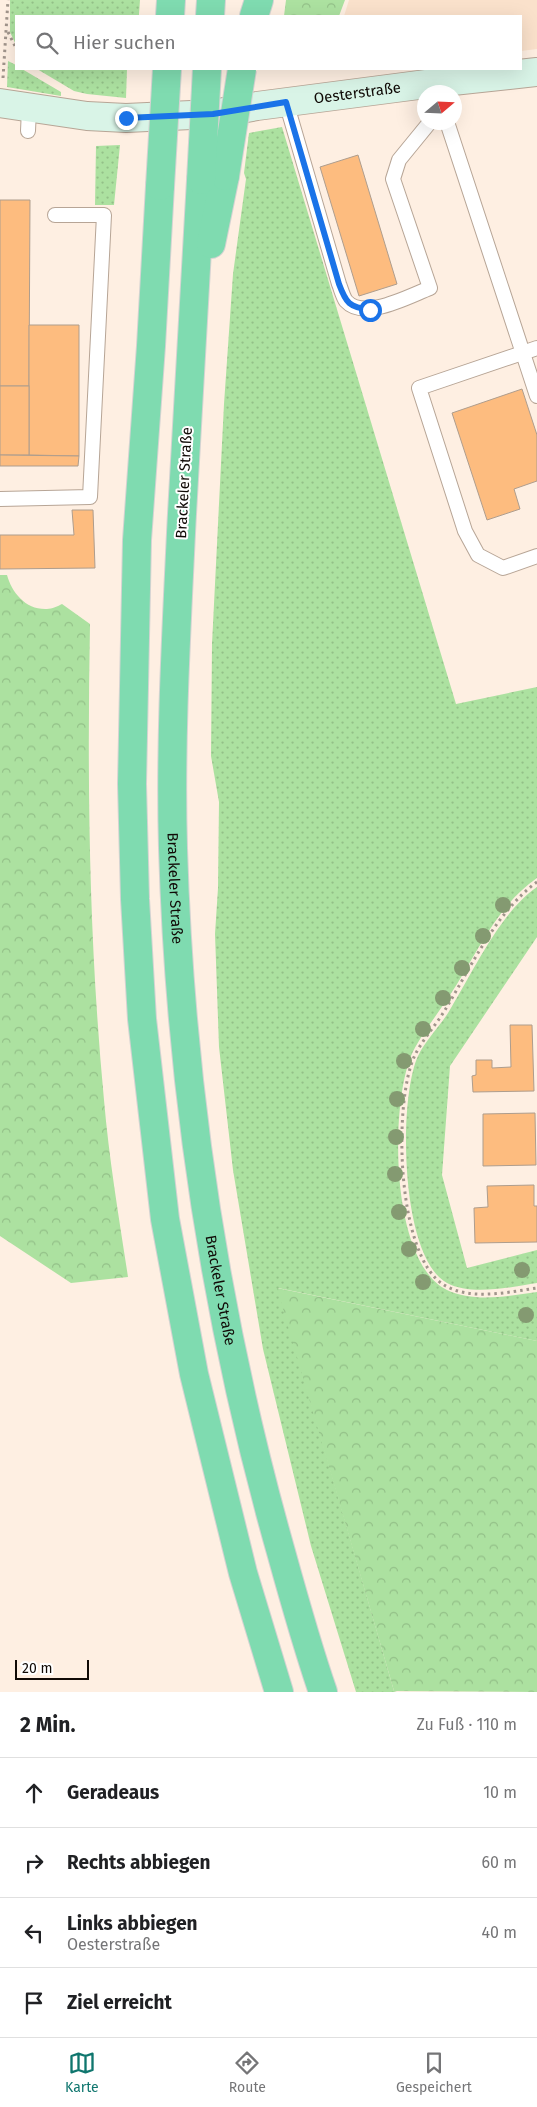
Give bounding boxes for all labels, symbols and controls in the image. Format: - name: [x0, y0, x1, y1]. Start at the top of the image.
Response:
- search box: [15, 15, 522, 70]
- icon: search: [33, 29, 61, 57]
- text: Hier suchen: [73, 31, 176, 54]
- street label: Oesterstraße: [313, 78, 402, 108]
- north arrow: [417, 85, 462, 130]
- route end: [115, 107, 138, 130]
- route start: [359, 299, 382, 322]
- street label: Brackeler Straße: [172, 427, 196, 539]
- street label: Brackeler Straße: [164, 832, 186, 945]
- street label: Brackeler Straße: [201, 1234, 239, 1347]
- scale bar: [15, 1657, 89, 1680]
- text: 20 m: [22, 1660, 52, 1677]
- text: 2 Min.: [20, 1712, 75, 1738]
- text: Zu Fuß · 110 m: [417, 1715, 517, 1734]
- icon: ahead: [20, 1779, 48, 1807]
- text: Geradeaus: [67, 1781, 159, 1804]
- text: 10 m: [483, 1783, 517, 1802]
- icon: right: [20, 1849, 48, 1877]
- text: Rechts abbiegen: [67, 1851, 210, 1874]
- text: 60 m: [482, 1853, 517, 1872]
- text: Links abbiegen: [67, 1912, 198, 1935]
- icon: left: [20, 1919, 48, 1947]
- text: 40 m: [482, 1923, 517, 1942]
- text: Oesterstraße: [67, 1935, 160, 1954]
- icon: arrive: [20, 1989, 48, 2017]
- text: Ziel erreicht: [67, 1991, 172, 2014]
- tab: Karte: [65, 2049, 99, 2096]
- tab: Route: [229, 2049, 266, 2096]
- tab: Gespeichert: [396, 2049, 472, 2096]

